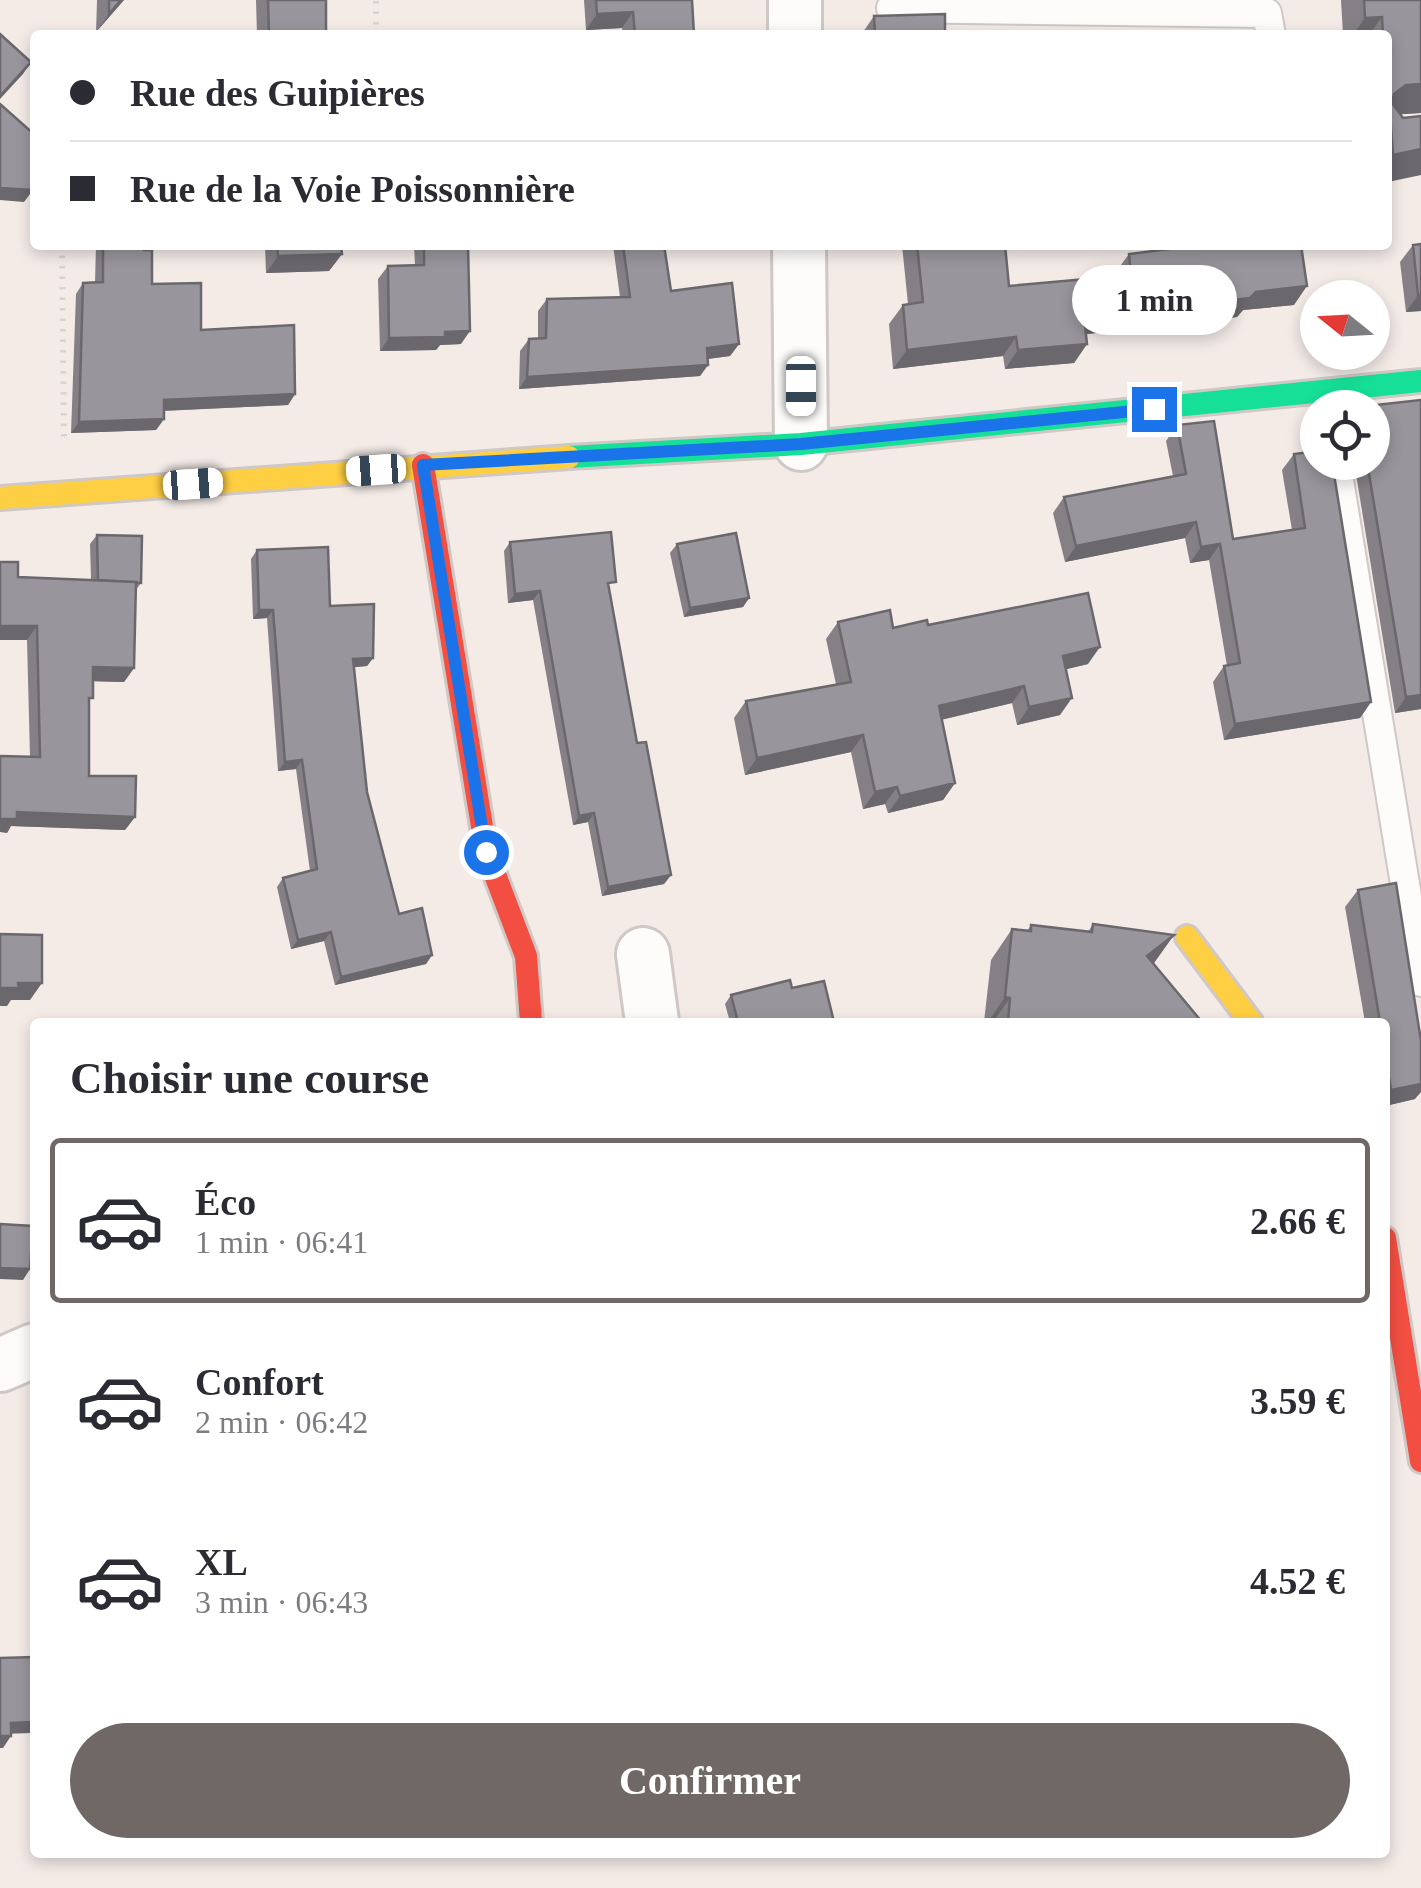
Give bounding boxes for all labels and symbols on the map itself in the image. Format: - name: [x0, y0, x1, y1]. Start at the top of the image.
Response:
- callout: 1 min: [1072, 264, 1236, 334]
- north arrow: [1300, 280, 1390, 370]
- car: [786, 356, 816, 416]
- route end: [1132, 387, 1177, 432]
- car: [345, 453, 407, 487]
- car: [162, 467, 224, 501]
- route start: [464, 830, 509, 875]

